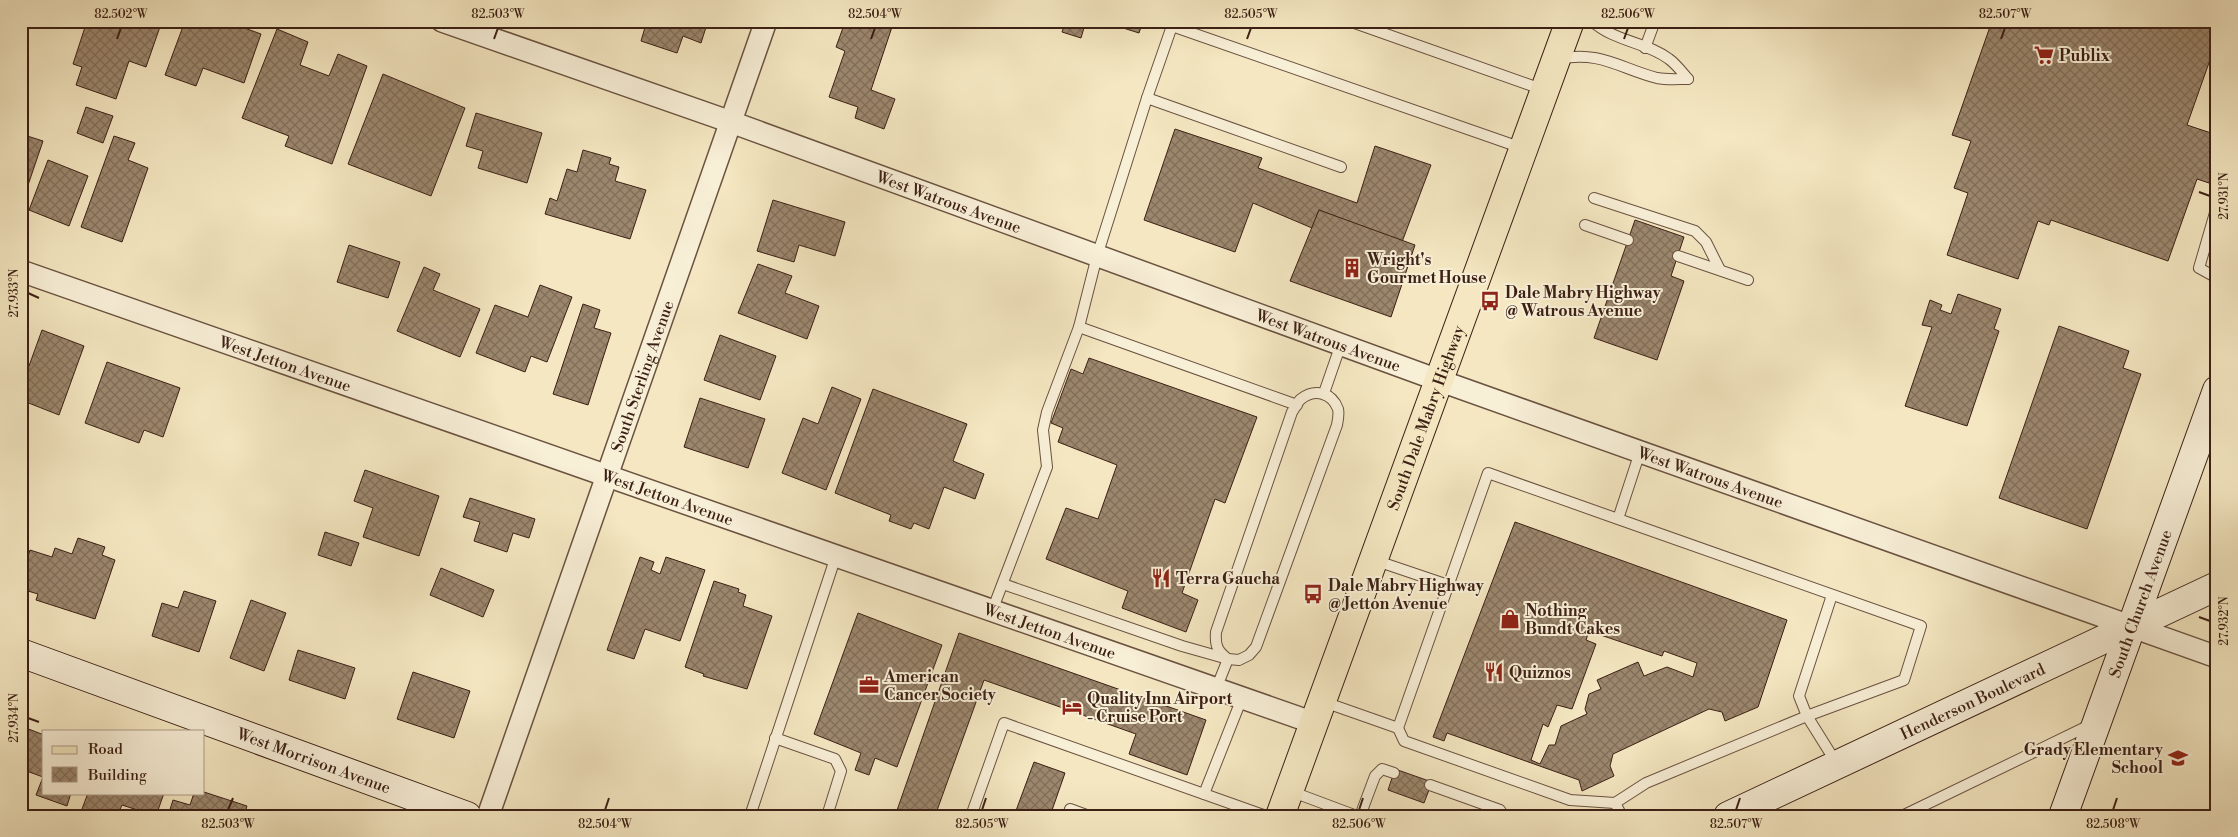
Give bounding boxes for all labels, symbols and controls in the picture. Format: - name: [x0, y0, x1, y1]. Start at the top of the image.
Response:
- text: 82.502°W: [94, 7, 149, 22]
- text: 82.503°W: [471, 7, 526, 22]
- text: 82.504°W: [848, 7, 903, 22]
- text: 82.505°W: [1224, 7, 1279, 22]
- text: 82.506°W: [1601, 7, 1656, 22]
- text: 82.507°W: [1979, 7, 2032, 22]
- supermarket icon: Publix: [2033, 44, 2055, 66]
- place label: Publix: [2059, 46, 2111, 66]
- street label: West Watrous Avenue: [872, 166, 1024, 238]
- text: 27.931°N: [2217, 172, 2232, 220]
- place label: Wright's Gourmet House: [1366, 250, 1487, 288]
- building icon: Wright's Gourmet House: [1341, 257, 1363, 279]
- text: 27.933°N: [7, 268, 22, 318]
- place label: Dale Mabry Highway @ Watrous Avenue: [1505, 283, 1662, 321]
- bus stop icon: Dale Mabry Highway @ Watrous Avenue: [1479, 290, 1501, 312]
- street label: South Sterling Avenue: [607, 298, 679, 455]
- street label: West Watrous Avenue: [1252, 305, 1403, 377]
- street label: South Dale Mabry Highway: [1383, 323, 1469, 513]
- street label: West Jetton Avenue: [215, 332, 354, 397]
- street label: West Watrous Avenue: [1634, 442, 1786, 513]
- street label: West Jetton Avenue: [598, 465, 736, 530]
- street label: South Church Avenue: [2105, 527, 2177, 681]
- restaurant icon: Terra Gaucha: [1150, 567, 1172, 589]
- place label: Terra Gaucha: [1176, 569, 1280, 589]
- place label: Dale Mabry Highway @ Jetton Avenue: [1328, 576, 1485, 614]
- bus stop icon: Dale Mabry Highway @ Jetton Avenue: [1302, 583, 1324, 605]
- text: 27.932°N: [2217, 596, 2232, 646]
- street label: West Jetton Avenue: [980, 599, 1118, 664]
- place label: Nothing Bundt Cakes: [1525, 601, 1620, 639]
- shop icon: Nothing Bundt Cakes: [1499, 608, 1521, 630]
- street label: Henderson Boulevard: [1897, 659, 2048, 745]
- restaurant icon: Quiznos: [1483, 661, 1505, 683]
- place label: Quiznos: [1509, 663, 1571, 683]
- place label: American Cancer Society: [883, 667, 997, 705]
- office icon: American Cancer Society: [858, 674, 880, 696]
- place label: Quality Inn Airport - Cruise Port: [1087, 689, 1233, 727]
- text: 27.934°N: [7, 693, 22, 743]
- hotel icon: Quality Inn Airport - Cruise Port: [1061, 696, 1083, 718]
- street label: West Morrison Avenue: [233, 723, 393, 798]
- legend: [42, 730, 205, 794]
- text: Road: [88, 740, 123, 759]
- place label: Grady Elementary School: [2024, 740, 2164, 778]
- school or university icon: Grady Elementary School: [2167, 747, 2189, 769]
- text: Building: [87, 766, 147, 785]
- text: 82.503°W: [201, 817, 256, 832]
- text: 82.504°W: [578, 817, 633, 832]
- text: 82.505°W: [955, 817, 1010, 832]
- text: 82.506°W: [1332, 817, 1387, 832]
- text: 82.507°W: [1710, 817, 1763, 832]
- text: 82.508°W: [2086, 817, 2141, 832]

